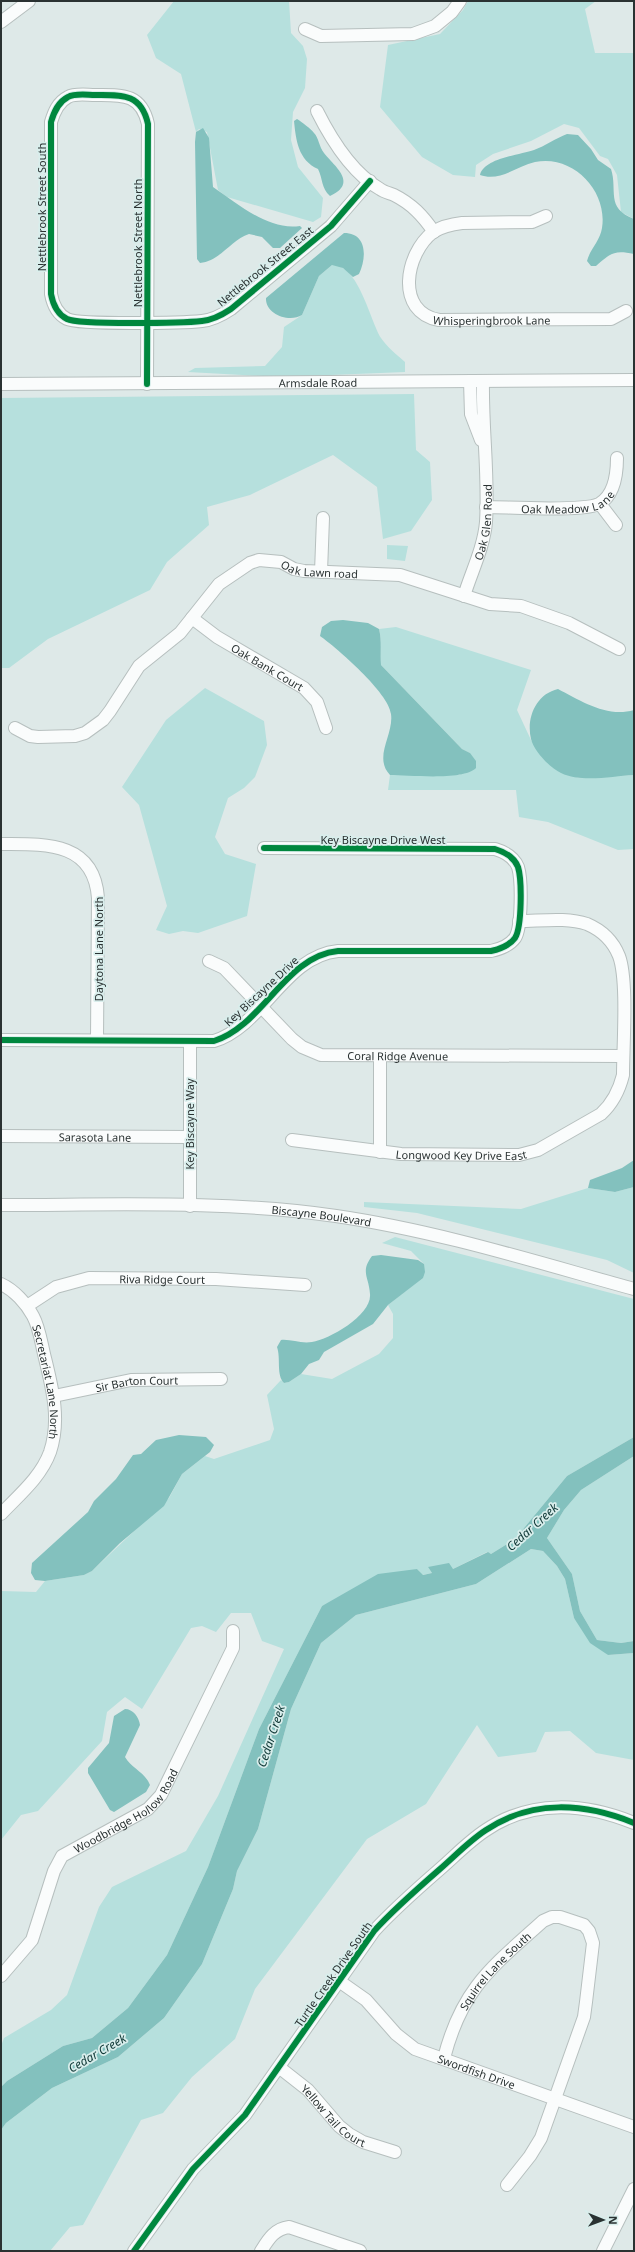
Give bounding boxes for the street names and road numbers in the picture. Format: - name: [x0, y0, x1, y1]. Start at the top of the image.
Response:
- street label: Nettlebrook Street South: [34, 143, 49, 271]
- street label: Nettlebrook Street North: [130, 179, 145, 307]
- street label: Nettlebrook Street East: [214, 222, 316, 310]
- street label: Whisperingbrook Lane: [432, 312, 551, 328]
- street label: Armsdale Road: [279, 374, 357, 390]
- street label: Oak Glen Road: [470, 484, 494, 562]
- street label: Oak Meadow Lane: [521, 488, 617, 516]
- street label: Oak Lawn road: [279, 556, 358, 581]
- street label: Oak Bank Court: [229, 640, 306, 694]
- street label: Key Biscayne Drive West: [321, 832, 446, 847]
- street label: Daytona Lane North: [91, 897, 106, 1001]
- street label: Key Biscayne Drive: [221, 953, 301, 1029]
- street label: Coral Ridge Avenue: [347, 1048, 448, 1063]
- street label: Key Biscayne Way: [182, 1078, 197, 1170]
- street label: Sarasota Lane: [59, 1129, 131, 1144]
- street label: Longwood Key Drive East: [395, 1146, 528, 1163]
- street label: Biscayne Boulevard: [271, 1201, 373, 1229]
- street label: Riva Ridge Court: [119, 1271, 205, 1286]
- street label: Secretariat Lane North: [30, 1323, 63, 1441]
- street label: Sir Barton Court: [94, 1372, 178, 1395]
- street label: Woodbridge Hollow Road: [71, 1766, 180, 1856]
- street label: Turtle Creek Drive South: [291, 1918, 375, 2030]
- street label: Squirrel Lane South: [456, 1928, 534, 2013]
- street label: Swordfish Drive: [436, 2050, 517, 2092]
- street label: Yellow Tail Court: [299, 2080, 367, 2150]

